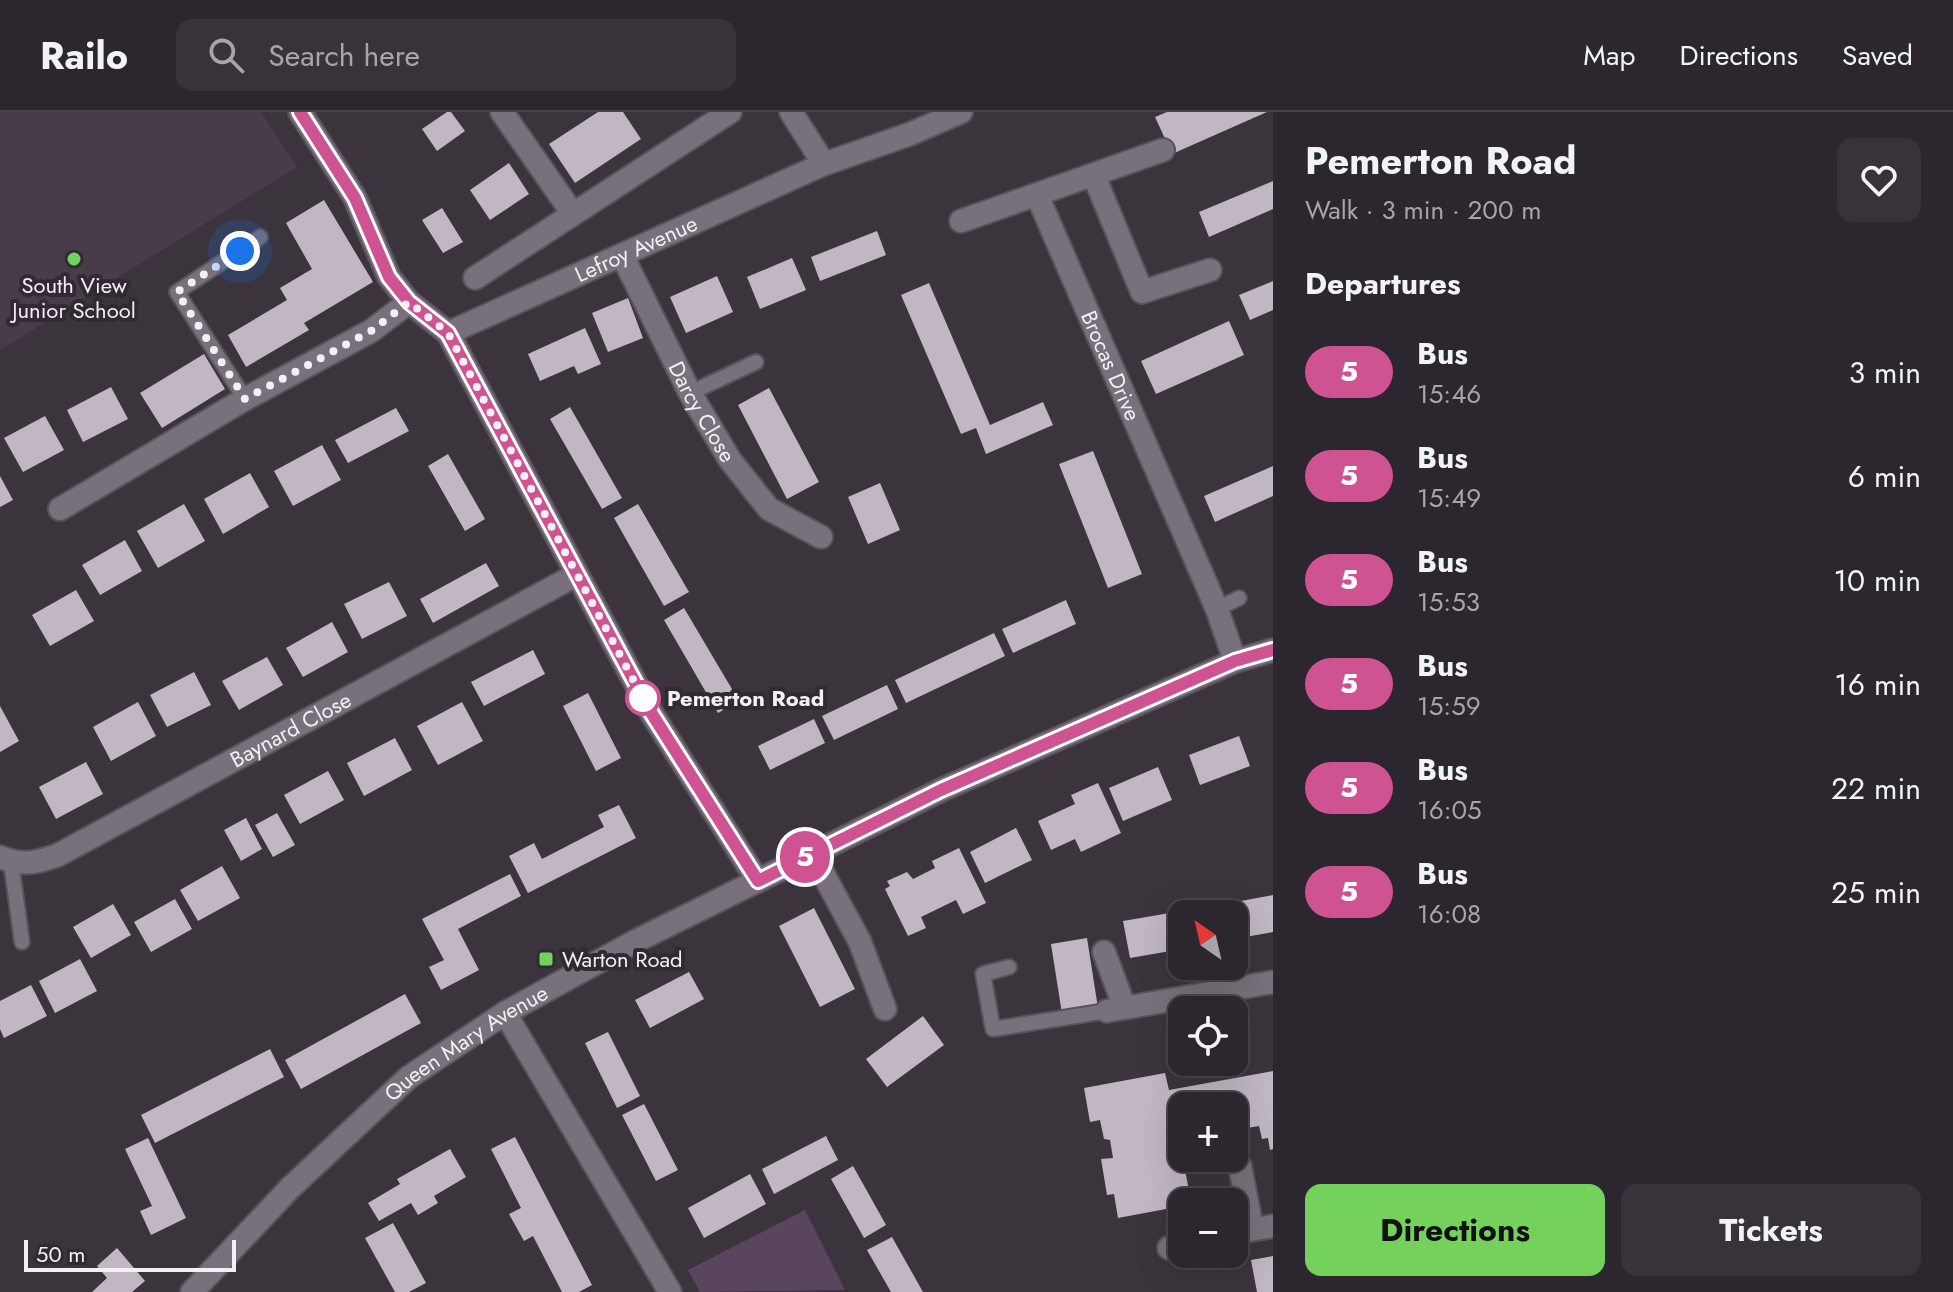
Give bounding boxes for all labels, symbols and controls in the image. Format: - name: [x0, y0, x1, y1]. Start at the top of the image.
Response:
- search box: [176, 19, 736, 91]
- text: Railo: [40, 28, 128, 83]
- icon: search: [204, 33, 248, 77]
- text: Search here: [268, 34, 420, 77]
- text: Map: [1583, 35, 1635, 76]
- text: Directions: [1679, 35, 1798, 76]
- text: Saved: [1842, 35, 1913, 76]
- text: Pemerton Road: [1305, 133, 1577, 188]
- button: heart: [1837, 138, 1921, 222]
- text: Walk · 3 min · 200 m: [1305, 191, 1542, 229]
- street label: Lefroy Avenue: [569, 207, 702, 290]
- your location: [220, 231, 260, 271]
- marker: South View Junior School: [65, 250, 83, 268]
- text: Departures: [1305, 262, 1461, 305]
- place label: South View Junior School: [9, 269, 136, 326]
- street label: Brocas Drive: [1073, 306, 1149, 426]
- text: Bus: [1417, 332, 1468, 375]
- text: 5: [1340, 351, 1358, 392]
- text: 3 min: [1849, 351, 1921, 394]
- street label: Darcy Close: [661, 356, 744, 468]
- text: 15:46: [1417, 375, 1481, 413]
- text: Bus: [1417, 436, 1468, 479]
- text: 5: [1340, 455, 1358, 496]
- text: 6 min: [1848, 455, 1921, 498]
- text: 15:49: [1417, 479, 1481, 517]
- text: Bus: [1417, 540, 1468, 583]
- text: 5: [1340, 559, 1358, 600]
- text: 10 min: [1834, 559, 1921, 602]
- text: 15:53: [1417, 583, 1480, 621]
- text: Bus: [1417, 644, 1468, 687]
- text: 5: [1340, 663, 1358, 704]
- text: 16 min: [1834, 663, 1921, 706]
- marker: Pemerton Road: [626, 681, 660, 715]
- place label: Pemerton Road: [667, 682, 824, 714]
- street label: Baynard Close: [224, 683, 357, 775]
- text: 15:59: [1417, 687, 1481, 725]
- text: Bus: [1417, 748, 1468, 791]
- text: 5: [1340, 767, 1358, 808]
- text: 22 min: [1831, 767, 1921, 810]
- text: 16:05: [1417, 791, 1482, 829]
- line badge: 5: [779, 831, 831, 883]
- text: 5: [796, 836, 814, 877]
- text: Bus: [1417, 852, 1468, 895]
- text: 5: [1340, 871, 1358, 912]
- text: 25 min: [1831, 871, 1921, 914]
- text: 16:08: [1417, 895, 1481, 933]
- north arrow: [1168, 900, 1248, 980]
- map controls: [1168, 900, 1248, 1268]
- place label: Warton Road: [562, 943, 683, 975]
- marker: Warton Road: [537, 950, 555, 968]
- street label: Queen Mary Avenue: [377, 977, 554, 1109]
- button: locate: [1168, 996, 1248, 1076]
- button: +: [1168, 1092, 1248, 1172]
- button: Directions: [1305, 1184, 1605, 1276]
- button: Tickets: [1621, 1184, 1921, 1276]
- button: −: [1168, 1188, 1248, 1268]
- scale bar: [24, 1236, 236, 1272]
- text: 50 m: [36, 1238, 85, 1270]

